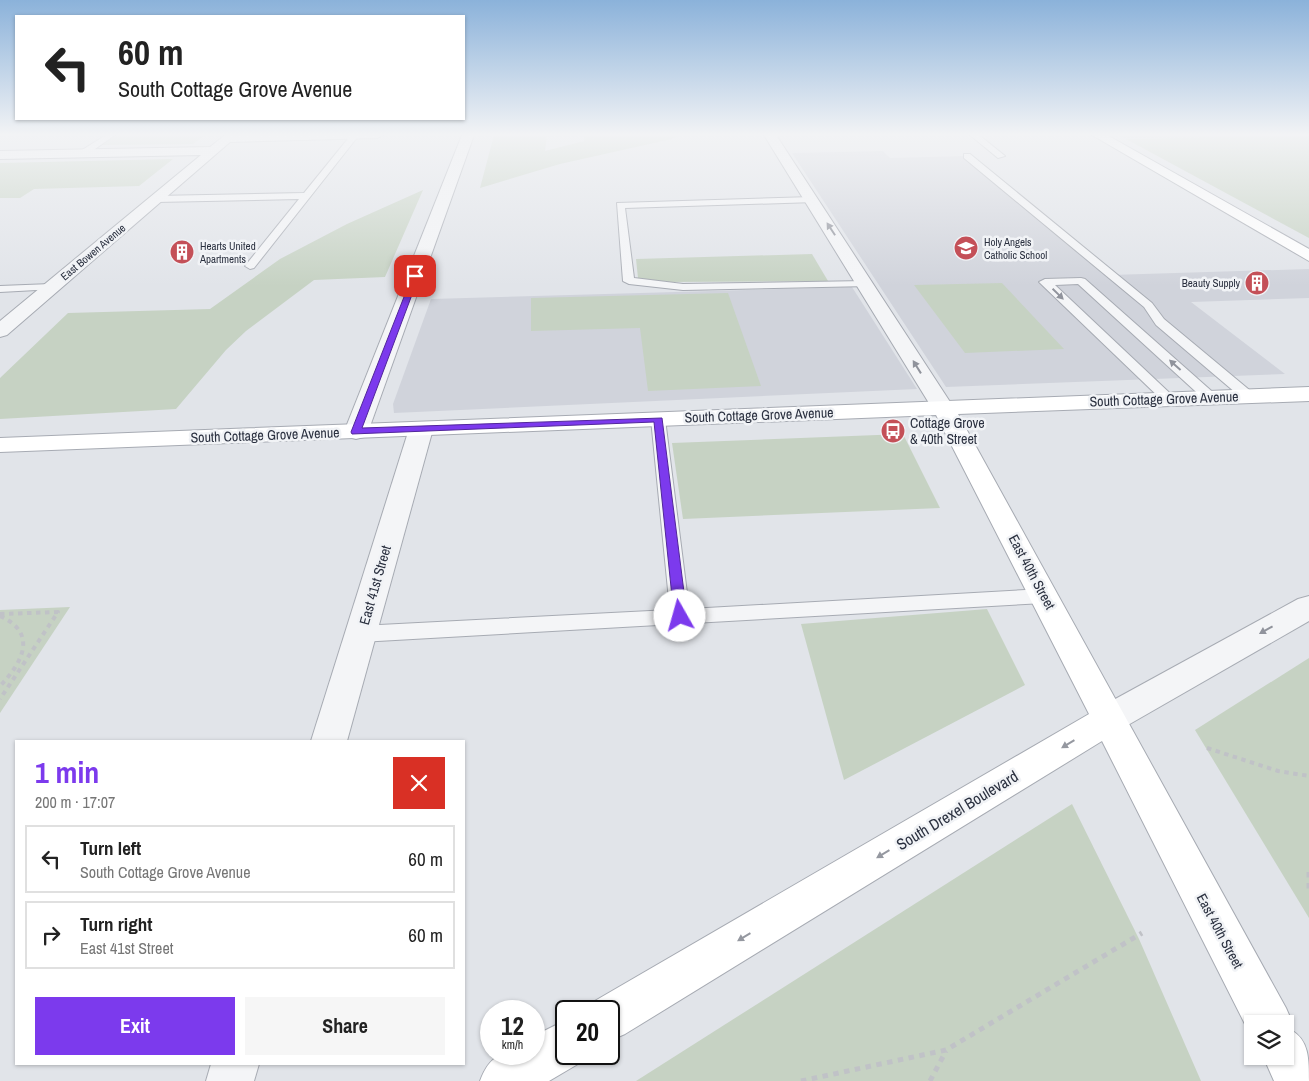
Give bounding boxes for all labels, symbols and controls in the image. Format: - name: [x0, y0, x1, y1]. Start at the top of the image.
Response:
- text: 60 m: [118, 29, 183, 76]
- icon: left: [35, 35, 100, 100]
- text: South Cottage Grove Avenue: [118, 74, 352, 104]
- street label: East Bowen Avenue: [58, 221, 128, 283]
- one-way arrow: [826, 222, 835, 236]
- school or university icon: Holy Angels Catholic School: [953, 235, 979, 261]
- place label: Holy Angels Catholic School: [984, 235, 1047, 262]
- building icon: Hearts United Apartments: [169, 239, 195, 265]
- place label: Hearts United Apartments: [199, 239, 256, 266]
- pin: [394, 255, 436, 297]
- icon: arrive: [401, 262, 429, 290]
- building icon: Beauty Supply: [1244, 270, 1270, 296]
- place label: Beauty Supply: [1182, 276, 1240, 290]
- one-way arrow: [1052, 288, 1064, 300]
- one-way arrow: [1170, 359, 1182, 371]
- one-way arrow: [912, 360, 922, 373]
- street label: South Cottage Grove Avenue: [1089, 387, 1239, 411]
- street label: South Cottage Grove Avenue: [684, 403, 834, 427]
- place label: Cottage Grove & 40th Street: [910, 414, 985, 448]
- bus stop icon: Cottage Grove & 40th Street: [880, 418, 906, 444]
- street label: South Cottage Grove Avenue: [190, 423, 340, 447]
- street label: East 40th Street: [1005, 531, 1059, 613]
- street label: East 41st Street: [355, 543, 395, 627]
- position arrow: [653, 589, 705, 641]
- one-way arrow: [1259, 626, 1274, 634]
- one-way arrow: [1061, 739, 1074, 748]
- text: 1 min: [35, 752, 99, 792]
- button: close: [393, 757, 445, 809]
- street label: South Drexel Boulevard: [892, 765, 1022, 855]
- text: 200 m · 17:07: [35, 791, 115, 813]
- text: Turn left: [80, 835, 141, 861]
- icon: left: [37, 845, 65, 873]
- text: 60 m: [408, 846, 443, 872]
- one-way arrow: [877, 849, 890, 858]
- text: South Cottage Grove Avenue: [80, 861, 250, 883]
- street label: East 40th Street: [1193, 890, 1247, 972]
- text: Turn right: [80, 911, 152, 937]
- icon: right: [37, 921, 65, 949]
- text: 60 m: [408, 922, 443, 948]
- one-way arrow: [737, 933, 750, 942]
- text: East 41st Street: [80, 937, 173, 959]
- button: Exit: [35, 997, 235, 1055]
- button: Share: [245, 997, 445, 1055]
- speed limit sign: 20: [555, 1000, 620, 1065]
- text: 12: [501, 1009, 524, 1043]
- map controls: [1244, 1015, 1294, 1065]
- button: layers: [1244, 1015, 1294, 1065]
- text: km/h: [502, 1037, 523, 1053]

